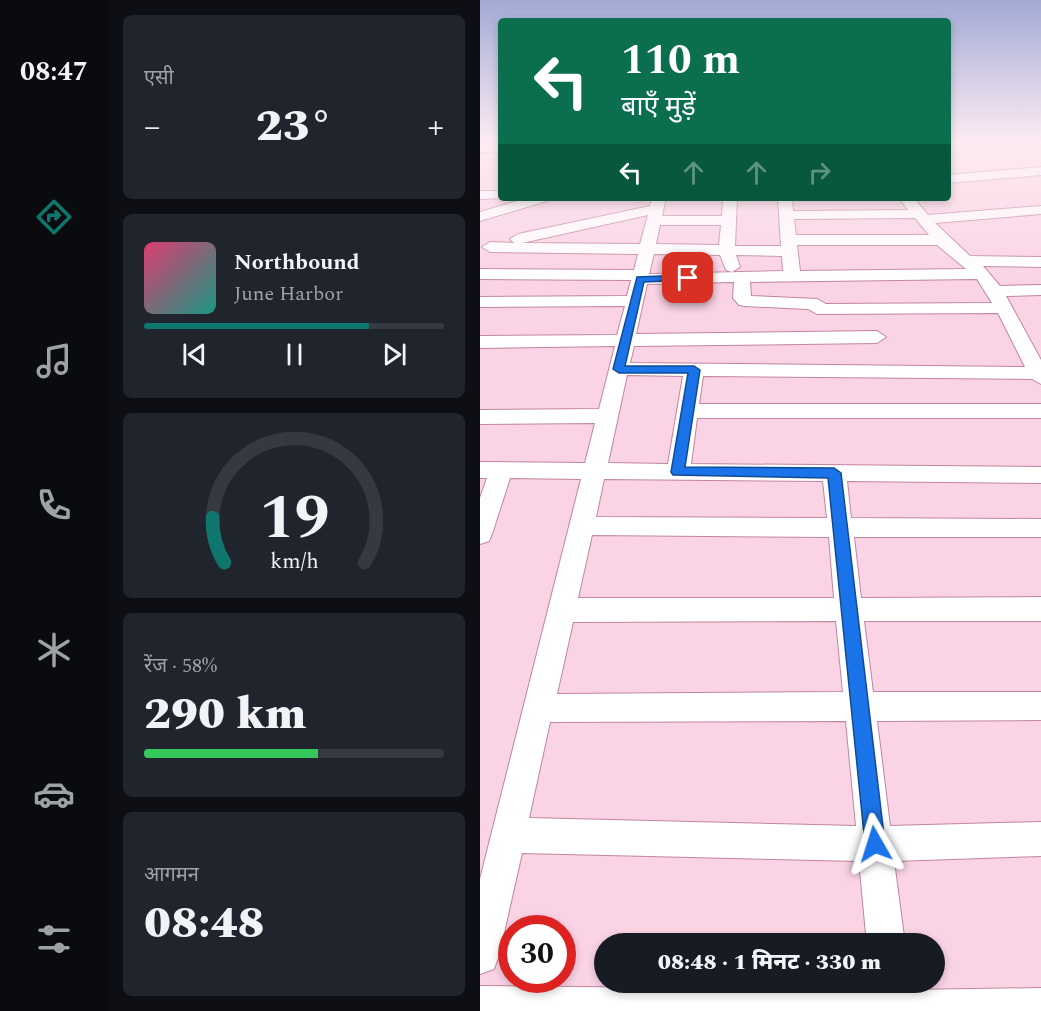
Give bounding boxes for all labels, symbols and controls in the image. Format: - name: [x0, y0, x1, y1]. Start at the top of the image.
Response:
- text: 110 m: [621, 29, 740, 92]
- icon: left: [522, 42, 600, 120]
- text: 08:47: [20, 51, 88, 93]
- text: एसी: [144, 63, 174, 93]
- text: बाएँ मुड़ें: [621, 86, 696, 128]
- text: 23°: [256, 92, 332, 161]
- text: −: [144, 102, 161, 152]
- text: +: [427, 102, 444, 152]
- icon: left: [614, 156, 647, 189]
- icon: ahead: [677, 156, 710, 189]
- icon: ahead: [740, 156, 773, 189]
- icon: right: [803, 156, 836, 189]
- icon: directions: [33, 196, 75, 238]
- text: Northbound: [234, 246, 360, 279]
- pin: [662, 252, 713, 303]
- icon: arrive: [671, 261, 704, 294]
- text: June Harbor: [234, 279, 343, 309]
- icon: previous: [178, 338, 211, 371]
- icon: pause: [278, 338, 311, 371]
- icon: next: [378, 338, 411, 371]
- icon: music: [33, 340, 75, 382]
- text: 19: [259, 471, 329, 566]
- icon: phone: [33, 484, 75, 526]
- text: km/h: [270, 545, 318, 578]
- icon: climate: [33, 629, 75, 671]
- text: रेंज · 58%: [144, 651, 217, 681]
- text: 290 km: [144, 680, 306, 749]
- icon: car: [33, 773, 75, 815]
- position arrow: [843, 812, 907, 876]
- text: आगमन: [144, 860, 199, 890]
- text: 08:48: [144, 889, 265, 958]
- speed limit sign: 30: [498, 915, 576, 993]
- icon: filters: [33, 918, 75, 960]
- text: 08:48 · 1 मिनट · 330 m: [658, 946, 881, 979]

